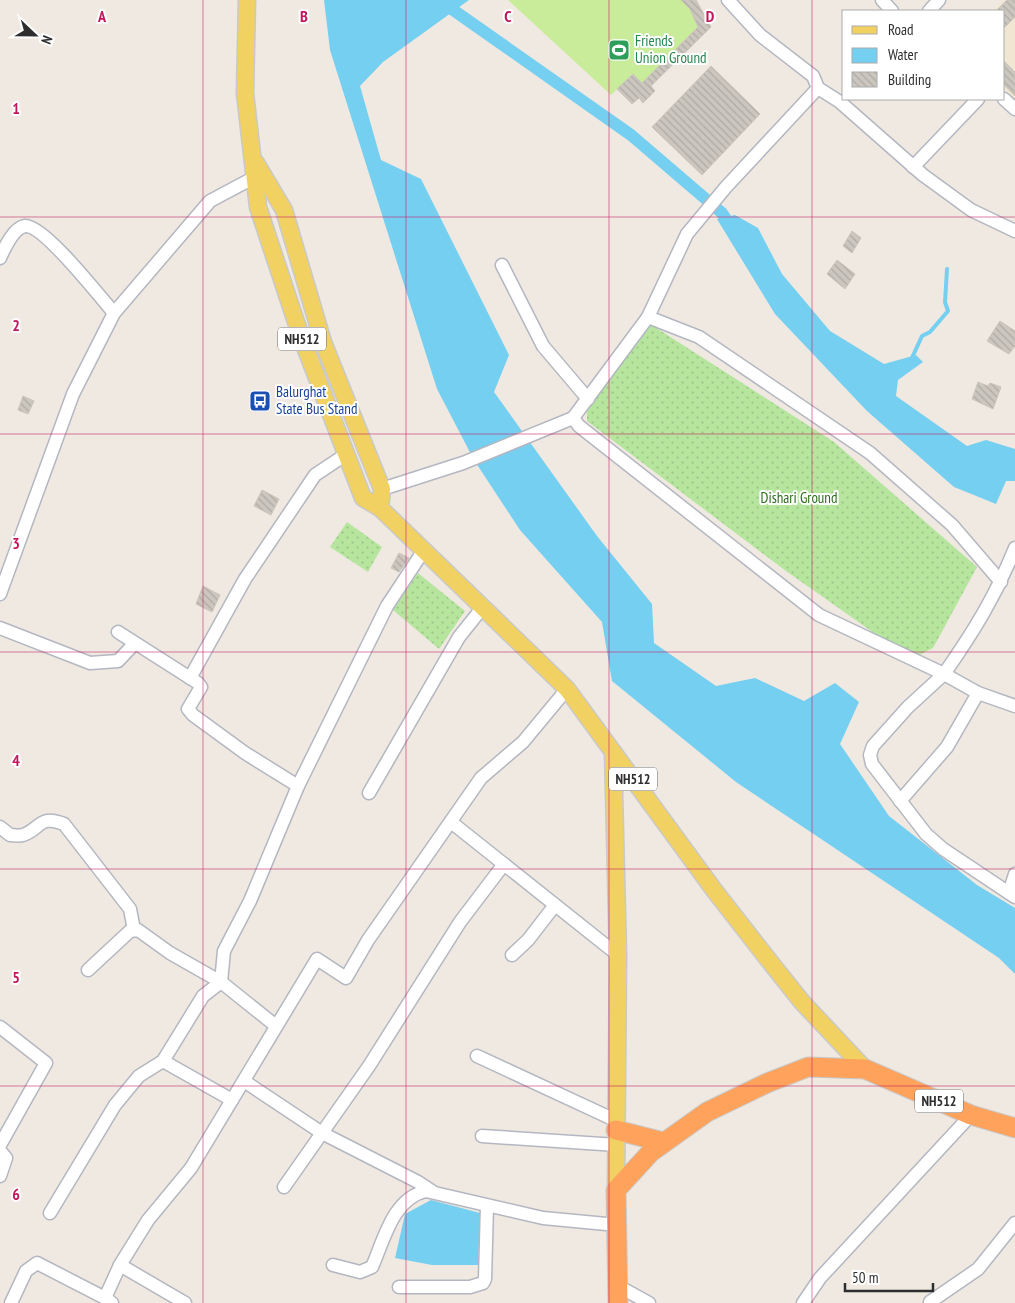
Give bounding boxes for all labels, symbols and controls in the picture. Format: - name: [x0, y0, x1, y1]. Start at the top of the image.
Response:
- text: A: [97, 6, 107, 26]
- text: B: [300, 6, 308, 26]
- text: C: [504, 6, 512, 26]
- text: D: [706, 6, 715, 26]
- north arrow: [10, 10, 60, 60]
- legend: [842, 10, 1005, 100]
- text: Road: [888, 20, 914, 39]
- place label: Friends Union Ground: [635, 31, 706, 67]
- text: N: [37, 33, 57, 47]
- sports icon: Friends Union Ground: [607, 38, 631, 62]
- text: Water: [888, 45, 919, 64]
- text: Building: [888, 70, 931, 89]
- text: 1: [12, 98, 20, 118]
- text: 2: [12, 315, 20, 335]
- road number: NH512: [278, 328, 326, 350]
- place label: Balurghat State Bus Stand: [276, 382, 357, 418]
- bus stop icon: Balurghat State Bus Stand: [248, 389, 272, 413]
- park label: Dishari Ground: [761, 488, 837, 507]
- text: 3: [12, 533, 20, 553]
- text: 4: [12, 750, 20, 770]
- road number: NH512: [609, 768, 657, 791]
- text: 5: [12, 967, 20, 987]
- road number: NH512: [915, 1090, 963, 1112]
- text: 6: [12, 1184, 20, 1204]
- scale bar: [845, 1260, 932, 1292]
- text: 50 m: [852, 1268, 878, 1287]

